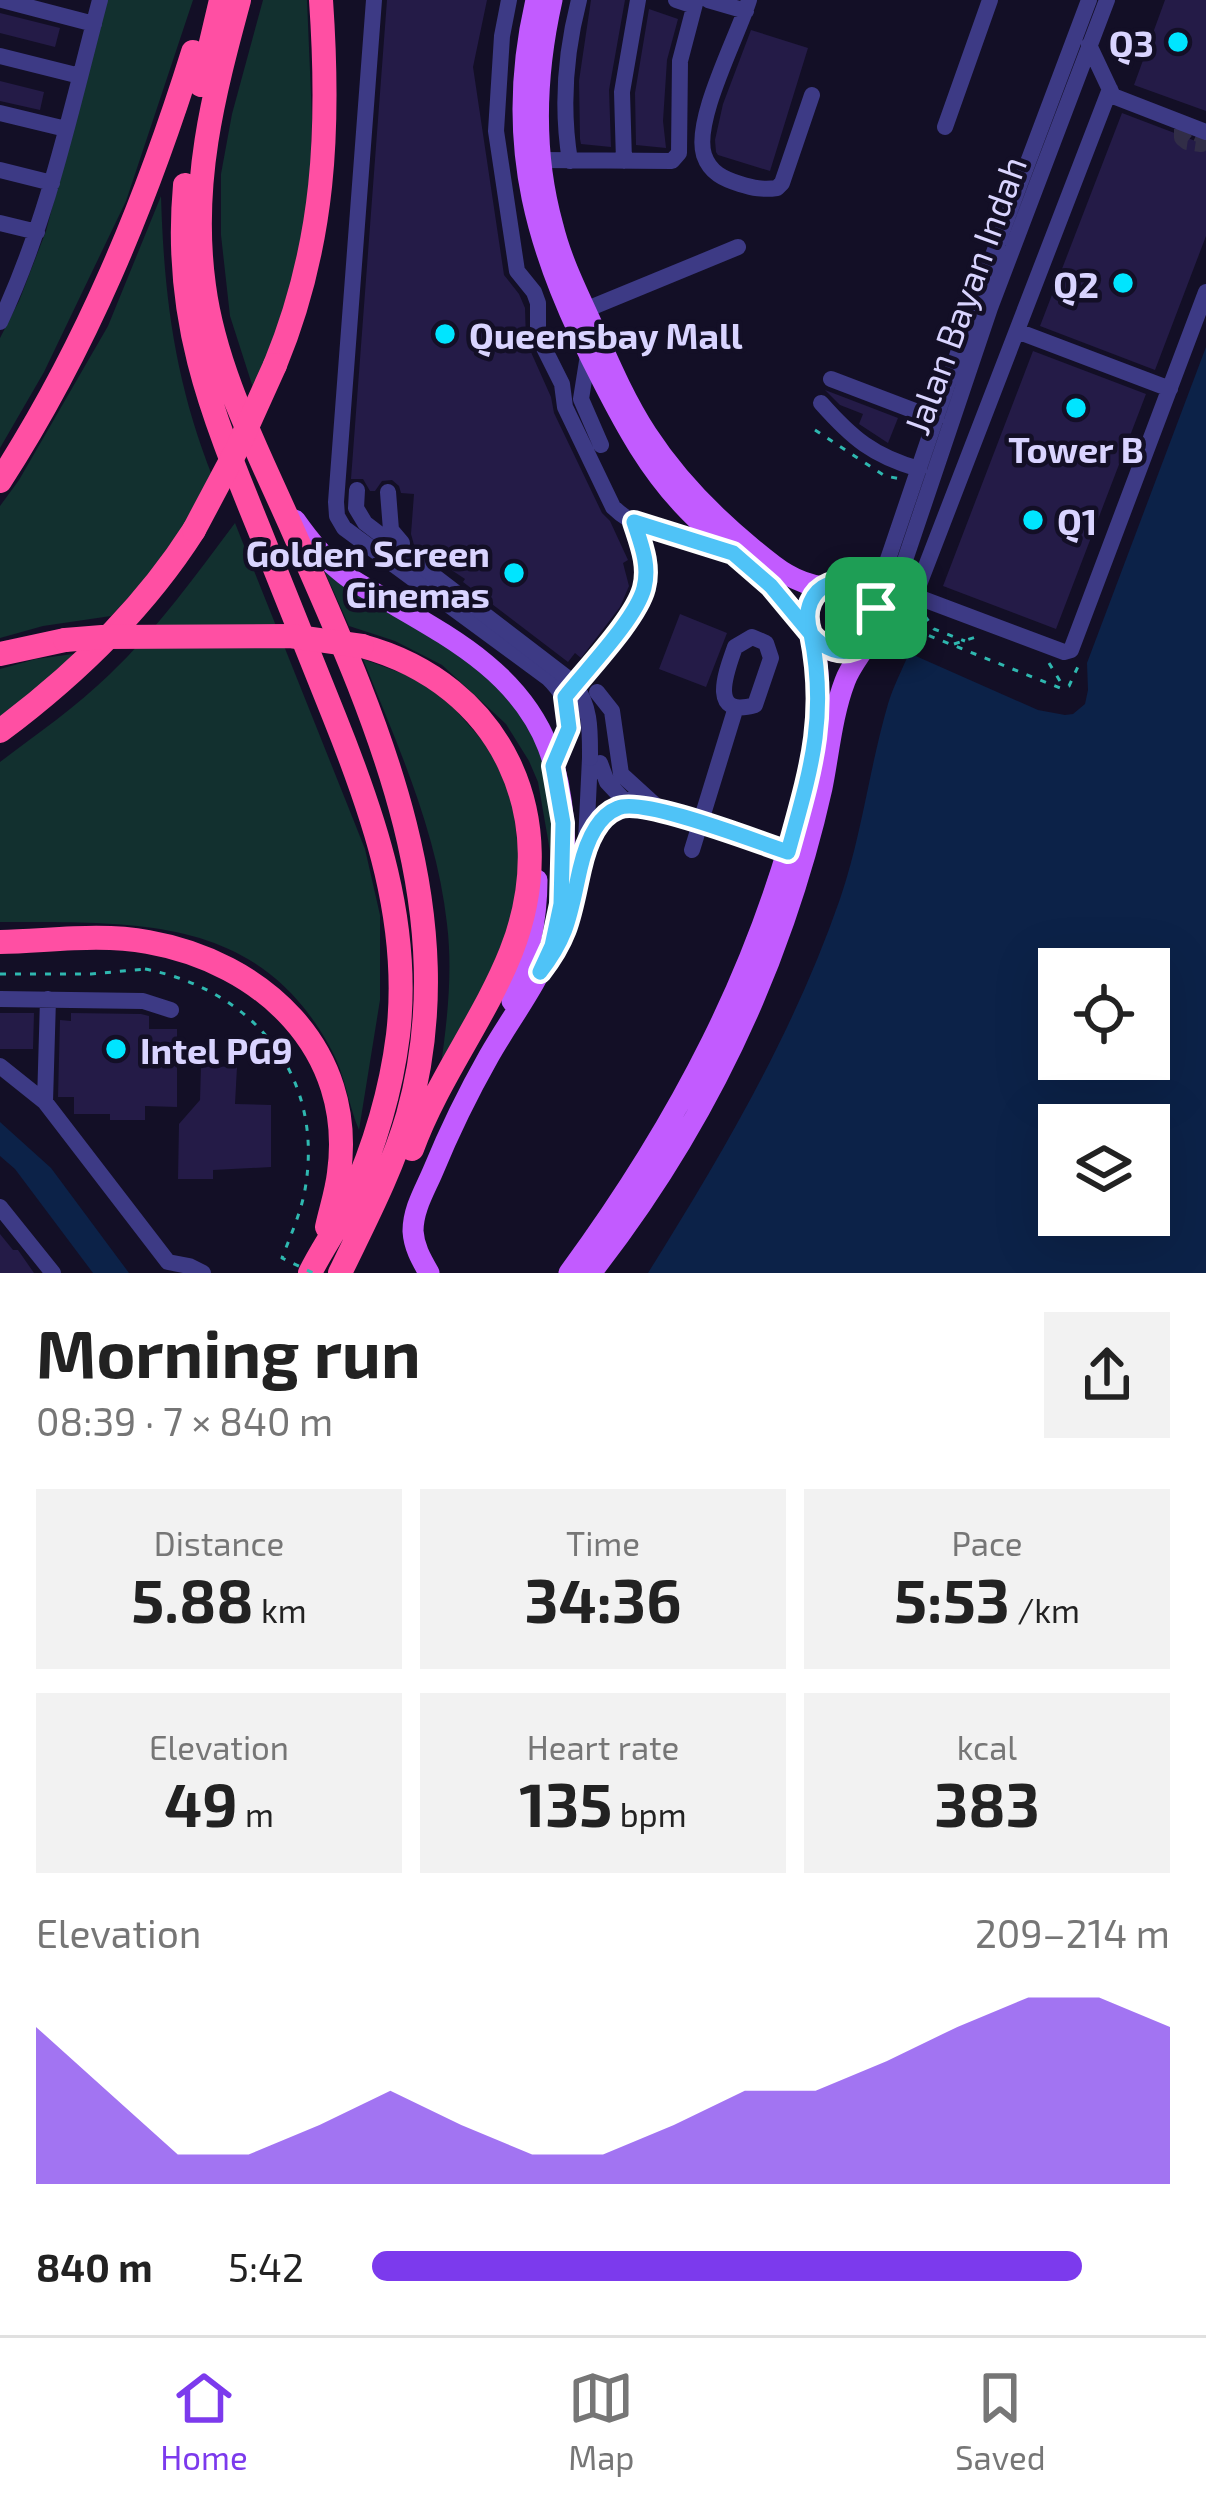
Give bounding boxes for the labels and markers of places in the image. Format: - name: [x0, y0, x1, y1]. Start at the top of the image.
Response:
- place label: Q3: [1109, 21, 1154, 65]
- marker: Q3: [1165, 29, 1191, 55]
- place label: Q2: [1053, 262, 1099, 306]
- marker: Q2: [1110, 270, 1136, 296]
- place label: Queensbay Mall: [469, 313, 743, 357]
- marker: Queensbay Mall: [432, 321, 458, 347]
- marker: Tower B: [1063, 395, 1089, 421]
- place label: Tower B: [1008, 427, 1144, 470]
- place label: Q1: [1057, 499, 1097, 543]
- marker: Q1: [1020, 507, 1046, 533]
- place label: Golden Screen Cinemas: [246, 531, 490, 615]
- pin: [825, 557, 927, 659]
- marker: Golden Screen Cinemas: [501, 560, 527, 586]
- place label: Intel PG9: [140, 1028, 293, 1071]
- marker: Intel PG9: [103, 1036, 129, 1062]

